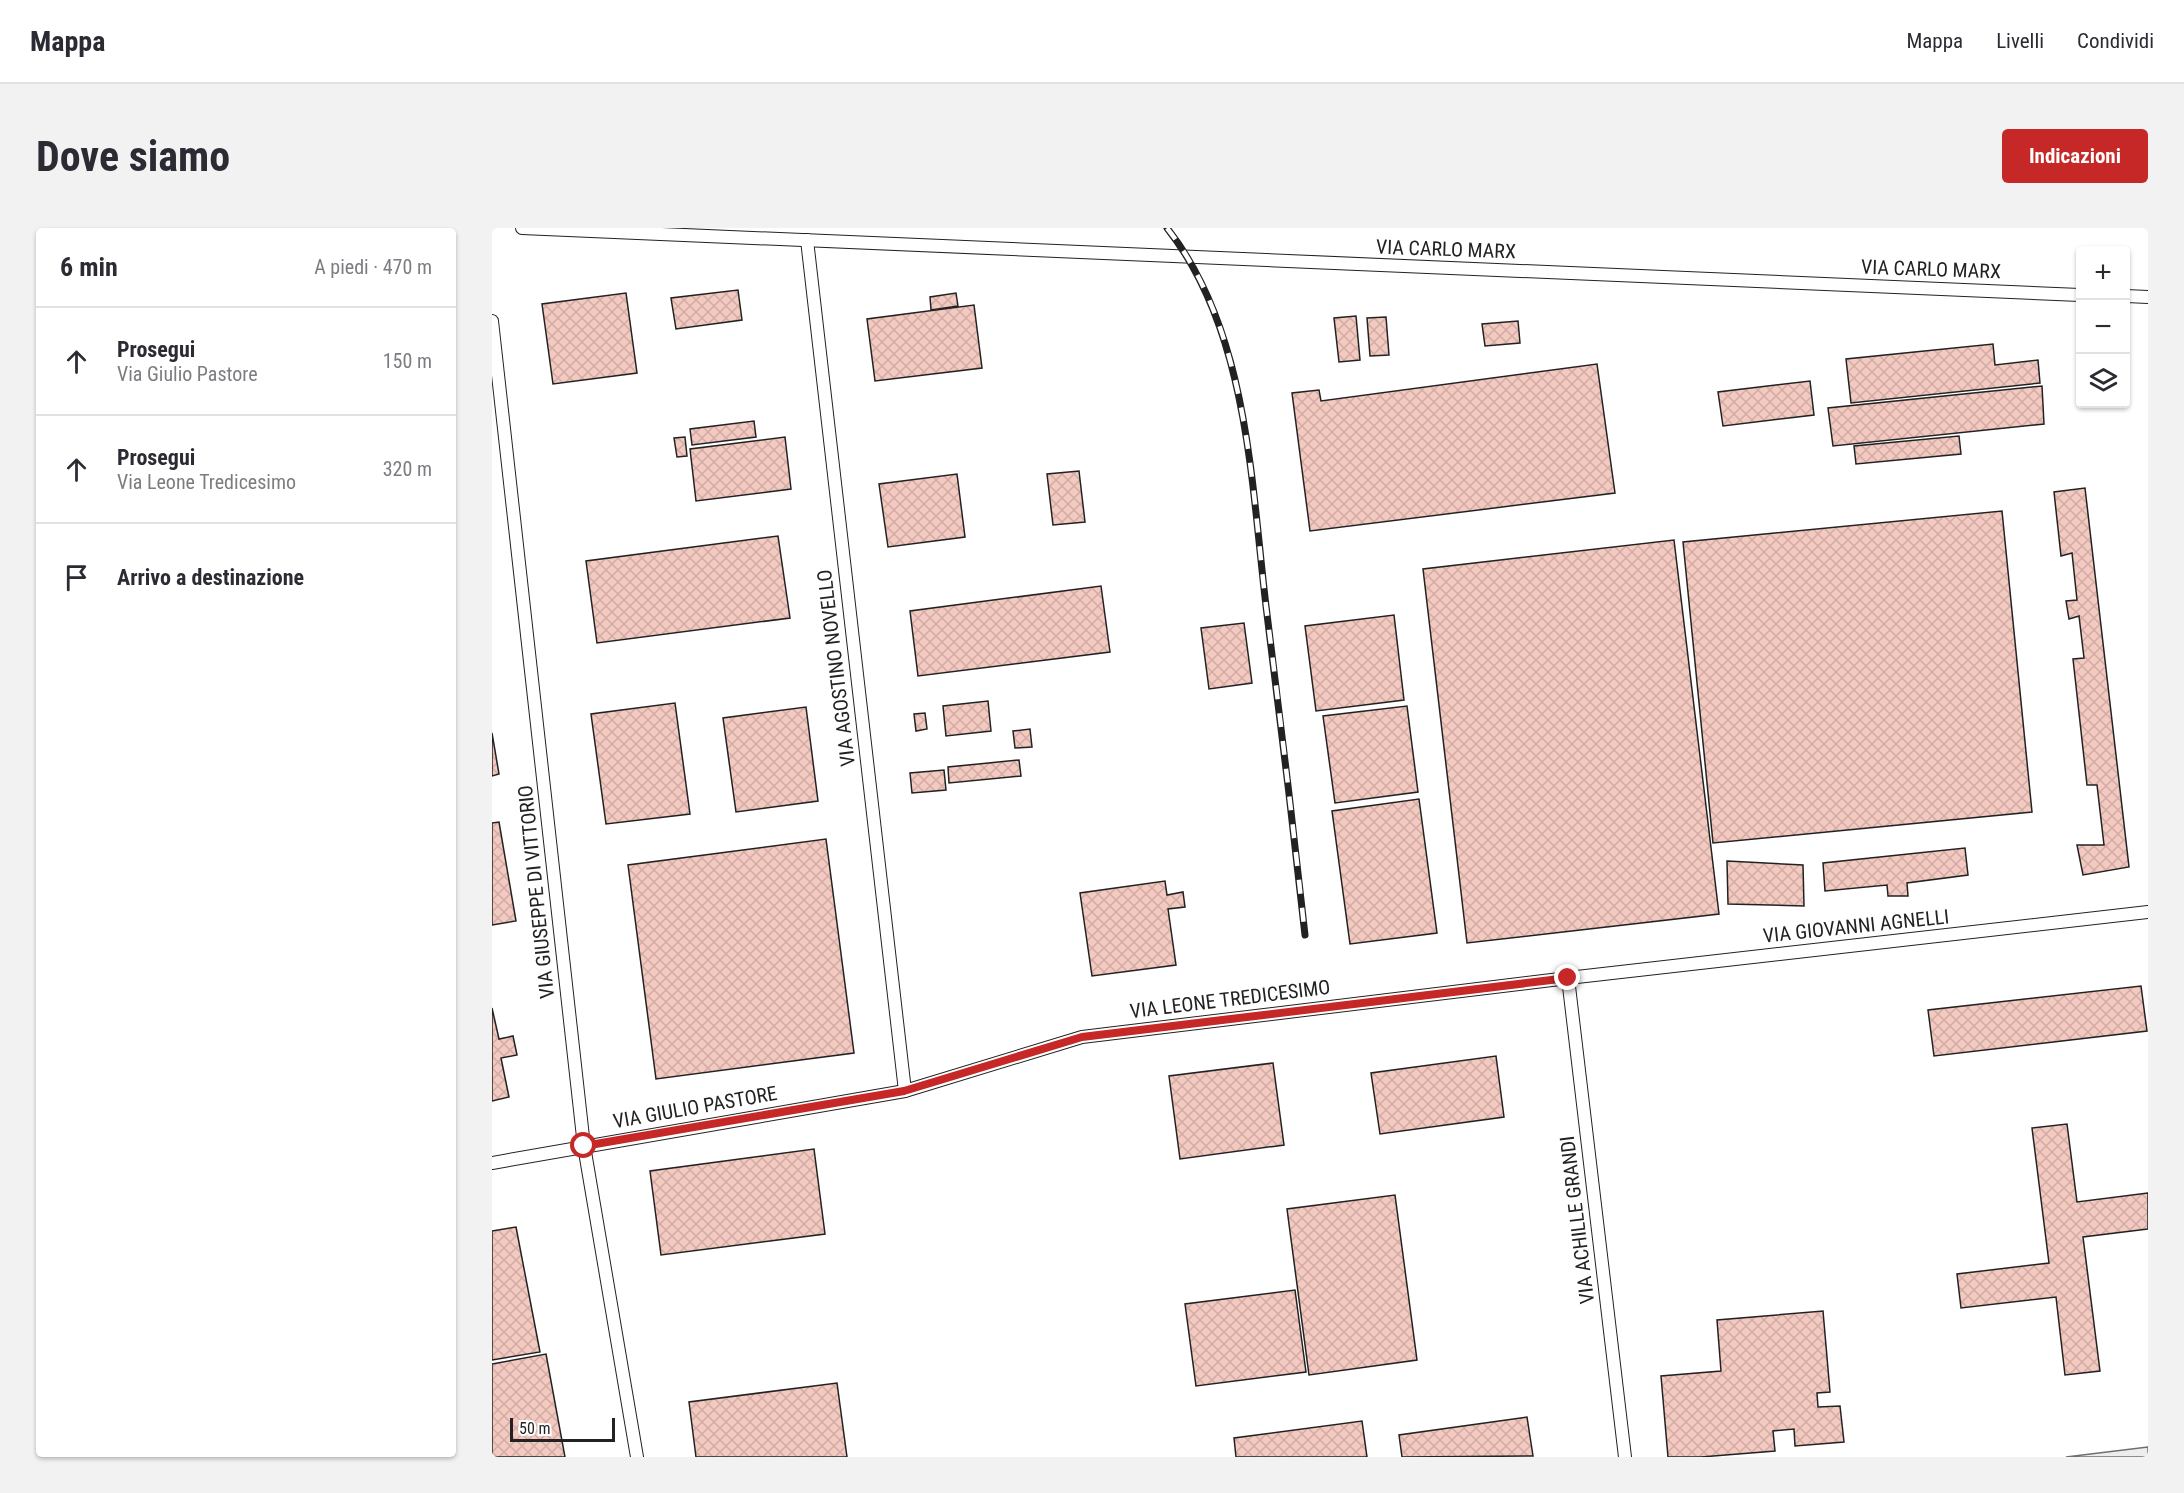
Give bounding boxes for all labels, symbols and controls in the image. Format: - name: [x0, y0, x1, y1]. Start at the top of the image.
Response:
- text: Mappa: [30, 25, 105, 58]
- text: Mappa: [1906, 29, 1963, 53]
- text: Livelli: [1996, 29, 2044, 53]
- text: Condividi: [2077, 29, 2154, 53]
- button: Indicazioni: [2002, 129, 2148, 183]
- text: Dove siamo: [36, 132, 230, 181]
- street label: VIA CARLO MARX: [1376, 235, 1516, 263]
- map controls: [2076, 246, 2130, 408]
- button: +: [2076, 246, 2130, 300]
- text: 6 min: [60, 252, 118, 282]
- text: A piedi · 470 m: [314, 255, 432, 279]
- street label: VIA CARLO MARX: [1861, 255, 2001, 283]
- button: −: [2076, 300, 2130, 354]
- text: Prosegui: [117, 337, 195, 362]
- icon: ahead: [60, 345, 93, 378]
- text: 150 m: [383, 349, 432, 373]
- button: layers: [2076, 354, 2130, 408]
- text: Via Giulio Pastore: [117, 362, 258, 386]
- text: Prosegui: [117, 445, 195, 470]
- icon: ahead: [60, 453, 93, 486]
- text: 320 m: [383, 457, 432, 481]
- text: Via Leone Tredicesimo: [117, 470, 296, 494]
- icon: arrive: [60, 561, 93, 594]
- text: Arrivo a destinazione: [117, 565, 304, 590]
- street label: VIA AGOSTINO NOVELLO: [812, 568, 860, 768]
- street label: VIA GIUSEPPE DI VITTORIO: [513, 784, 559, 1000]
- street label: VIA GIOVANNI AGNELLI: [1762, 904, 1950, 948]
- route end: [1554, 964, 1580, 990]
- street label: VIA LEONE TREDICESIMO: [1128, 975, 1332, 1023]
- street label: VIA GIULIO PASTORE: [611, 1081, 779, 1133]
- route start: [570, 1132, 596, 1158]
- street label: VIA ACHILLE GRANDI: [1555, 1135, 1599, 1305]
- scale bar: [510, 1415, 615, 1442]
- text: 50 m: [519, 1419, 551, 1438]

